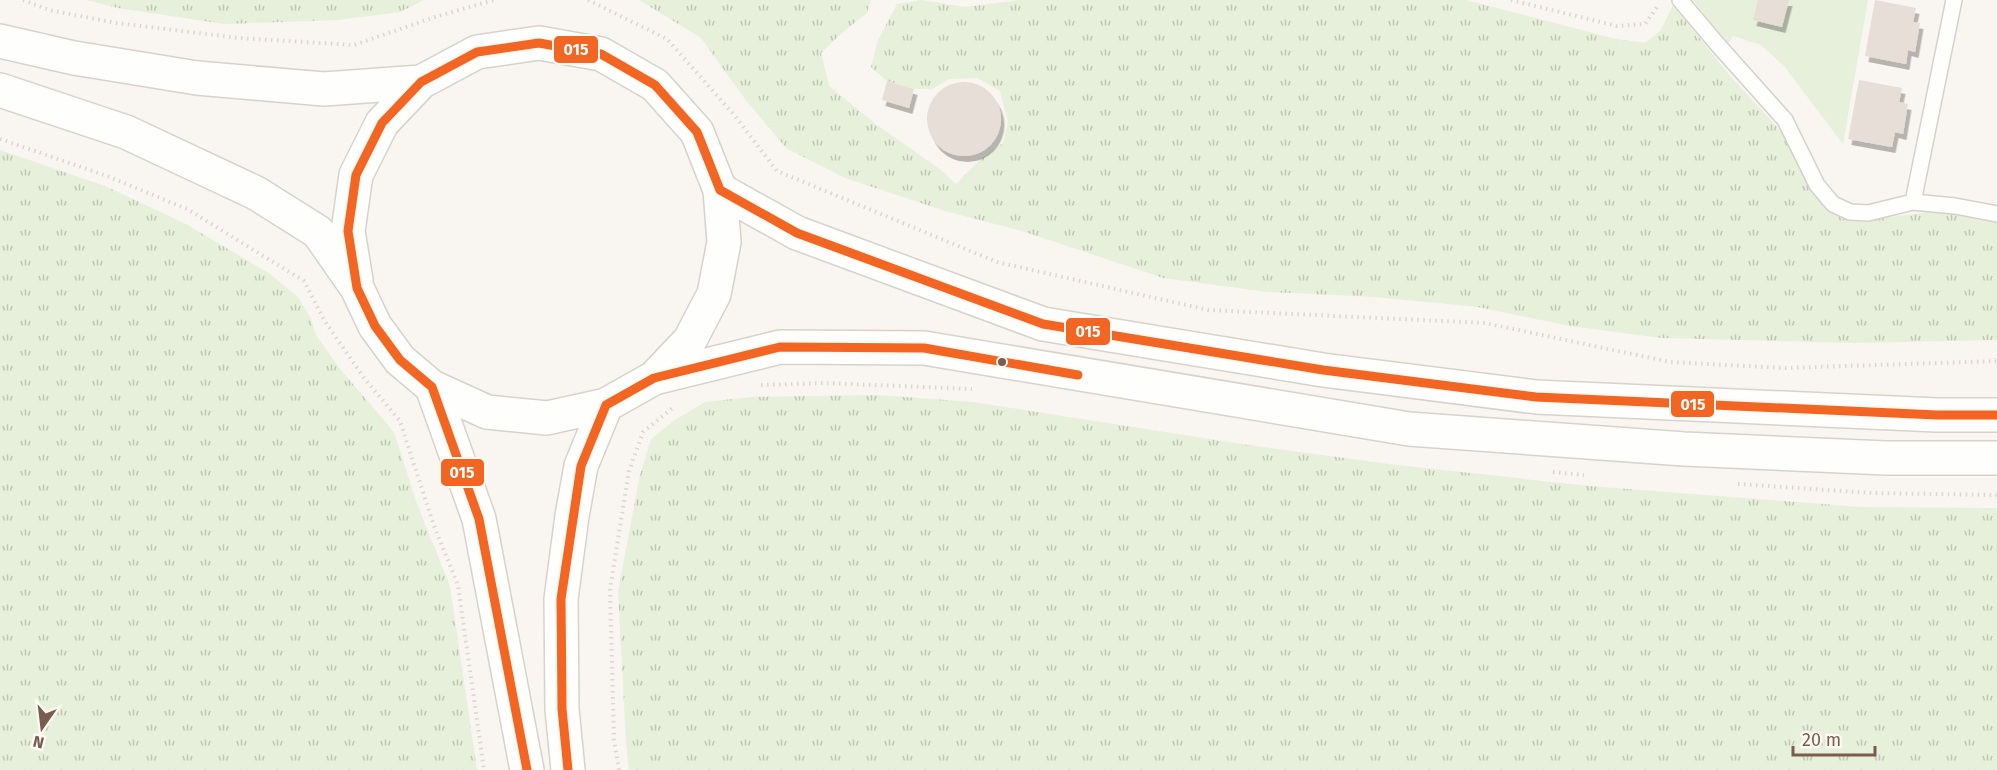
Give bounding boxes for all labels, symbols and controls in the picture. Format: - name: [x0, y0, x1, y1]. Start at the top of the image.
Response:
- line badge: 015: [553, 35, 599, 64]
- text: 015: [563, 40, 589, 59]
- line badge: 015: [1065, 317, 1111, 346]
- text: 015: [1075, 322, 1101, 341]
- unlabelled marker: [996, 356, 1008, 368]
- line badge: 015: [1670, 390, 1715, 418]
- text: 015: [1680, 395, 1706, 414]
- line badge: 015: [440, 458, 485, 487]
- text: 015: [449, 463, 475, 482]
- north arrow: [12, 698, 72, 758]
- scale bar: [1793, 719, 1876, 757]
- text: 20 m: [1802, 729, 1841, 751]
- text: N: [31, 732, 46, 753]

